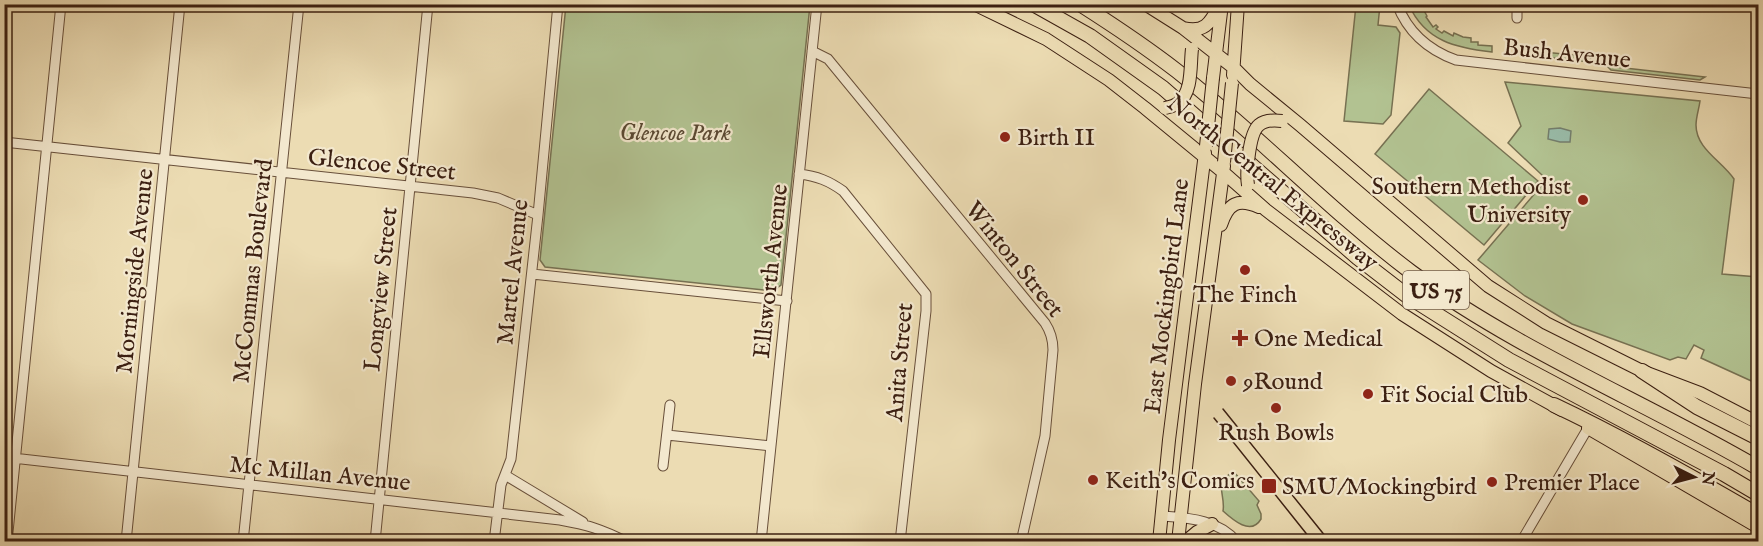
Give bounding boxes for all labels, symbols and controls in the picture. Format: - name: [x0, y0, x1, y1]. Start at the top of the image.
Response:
- street label: Bush Avenue: [1502, 32, 1632, 77]
- street label: North Central Expressway: [1160, 88, 1384, 278]
- park label: Glencoe Park: [619, 118, 731, 149]
- place label: Birth II: [1017, 123, 1095, 154]
- marker: Birth II: [998, 130, 1012, 144]
- street label: Glencoe Street: [306, 142, 457, 189]
- street label: McCommas Boulevard: [226, 157, 281, 385]
- street label: Morningside Avenue: [109, 167, 162, 375]
- place label: Southern Methodist University: [1371, 172, 1571, 231]
- street label: East Mockingbird Lane: [1138, 177, 1197, 416]
- street label: Ellsworth Avenue: [747, 182, 796, 360]
- marker: Southern Methodist University: [1576, 193, 1590, 207]
- street label: Winton Street: [958, 196, 1070, 324]
- street label: Martel Avenue: [490, 198, 537, 346]
- street label: Longview Street: [357, 205, 406, 373]
- marker: The Finch: [1238, 263, 1252, 277]
- road number: US 75: [1403, 271, 1469, 309]
- place label: The Finch: [1193, 280, 1297, 311]
- street label: Anita Street: [880, 302, 921, 424]
- place label: One Medical: [1254, 324, 1383, 355]
- marker: One Medical: [1231, 329, 1249, 347]
- place label: 9Round: [1242, 367, 1323, 398]
- marker: 9Round: [1224, 374, 1238, 388]
- place label: Fit Social Club: [1380, 380, 1528, 411]
- marker: Fit Social Club: [1361, 387, 1375, 401]
- marker: Rush Bowls: [1269, 401, 1283, 415]
- place label: Rush Bowls: [1218, 418, 1334, 449]
- north arrow: [1664, 447, 1724, 507]
- street label: Mc Millan Avenue: [228, 450, 412, 499]
- place label: Keith's Comics: [1105, 466, 1255, 497]
- place label: Premier Place: [1504, 468, 1640, 499]
- text: N: [1696, 469, 1718, 486]
- place label: SMU/Mockingbird: [1282, 472, 1477, 503]
- marker: Keith's Comics: [1086, 473, 1100, 487]
- marker: Premier Place: [1485, 475, 1499, 489]
- marker: SMU/Mockingbird: [1260, 477, 1278, 495]

